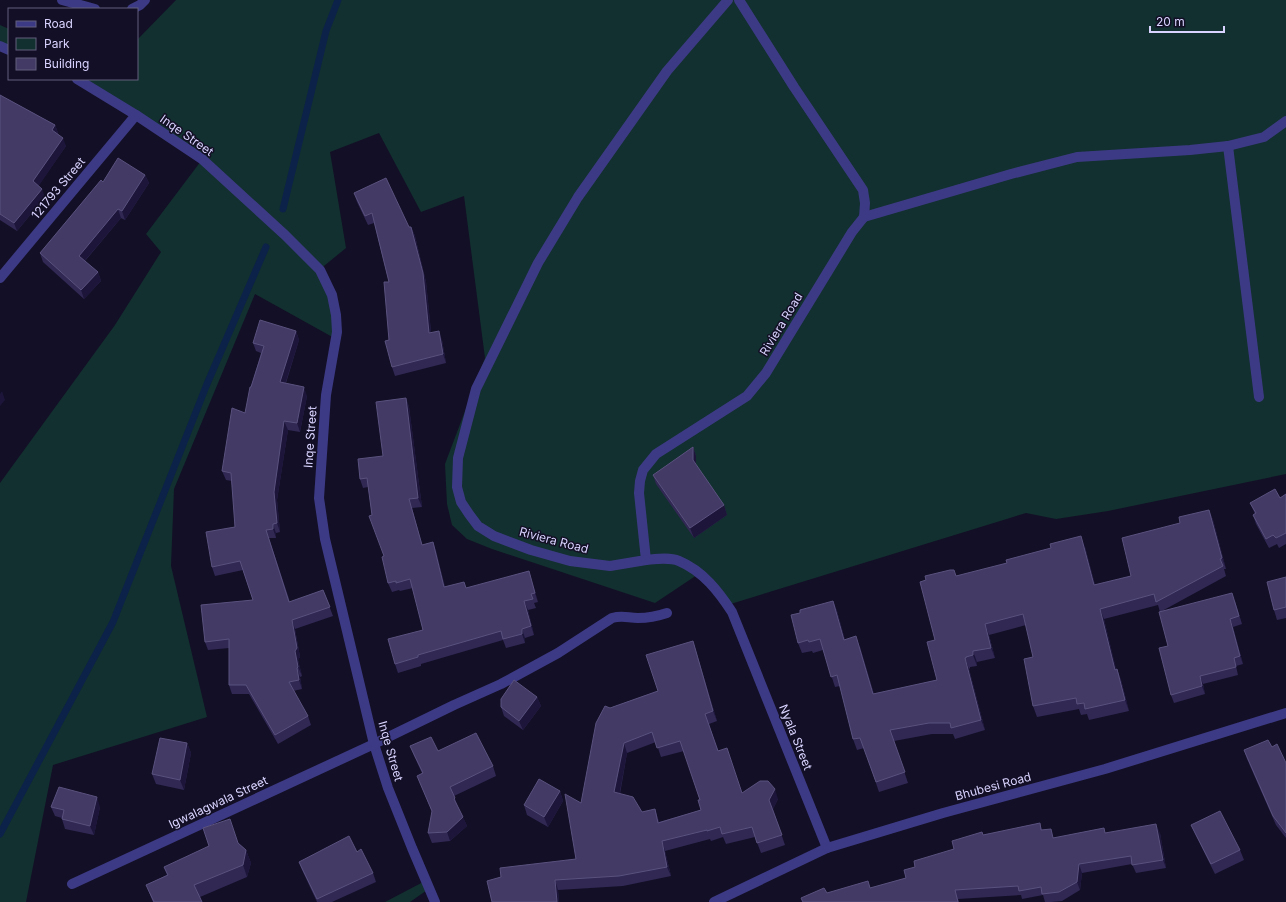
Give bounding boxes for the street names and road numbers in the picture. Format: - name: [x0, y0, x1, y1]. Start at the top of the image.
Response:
- street label: Inqe Street: [157, 111, 217, 159]
- street label: 121793 Street: [28, 154, 88, 222]
- street label: Riviera Road: [756, 290, 806, 358]
- street label: Inqe Street: [300, 406, 320, 468]
- street label: Riviera Road: [518, 524, 590, 556]
- street label: Nyala Street: [776, 702, 816, 772]
- street label: Inqe Street: [375, 719, 407, 783]
- street label: Bhubesi Road: [953, 769, 1033, 803]
- street label: Igwalagwala Street: [166, 772, 270, 832]

